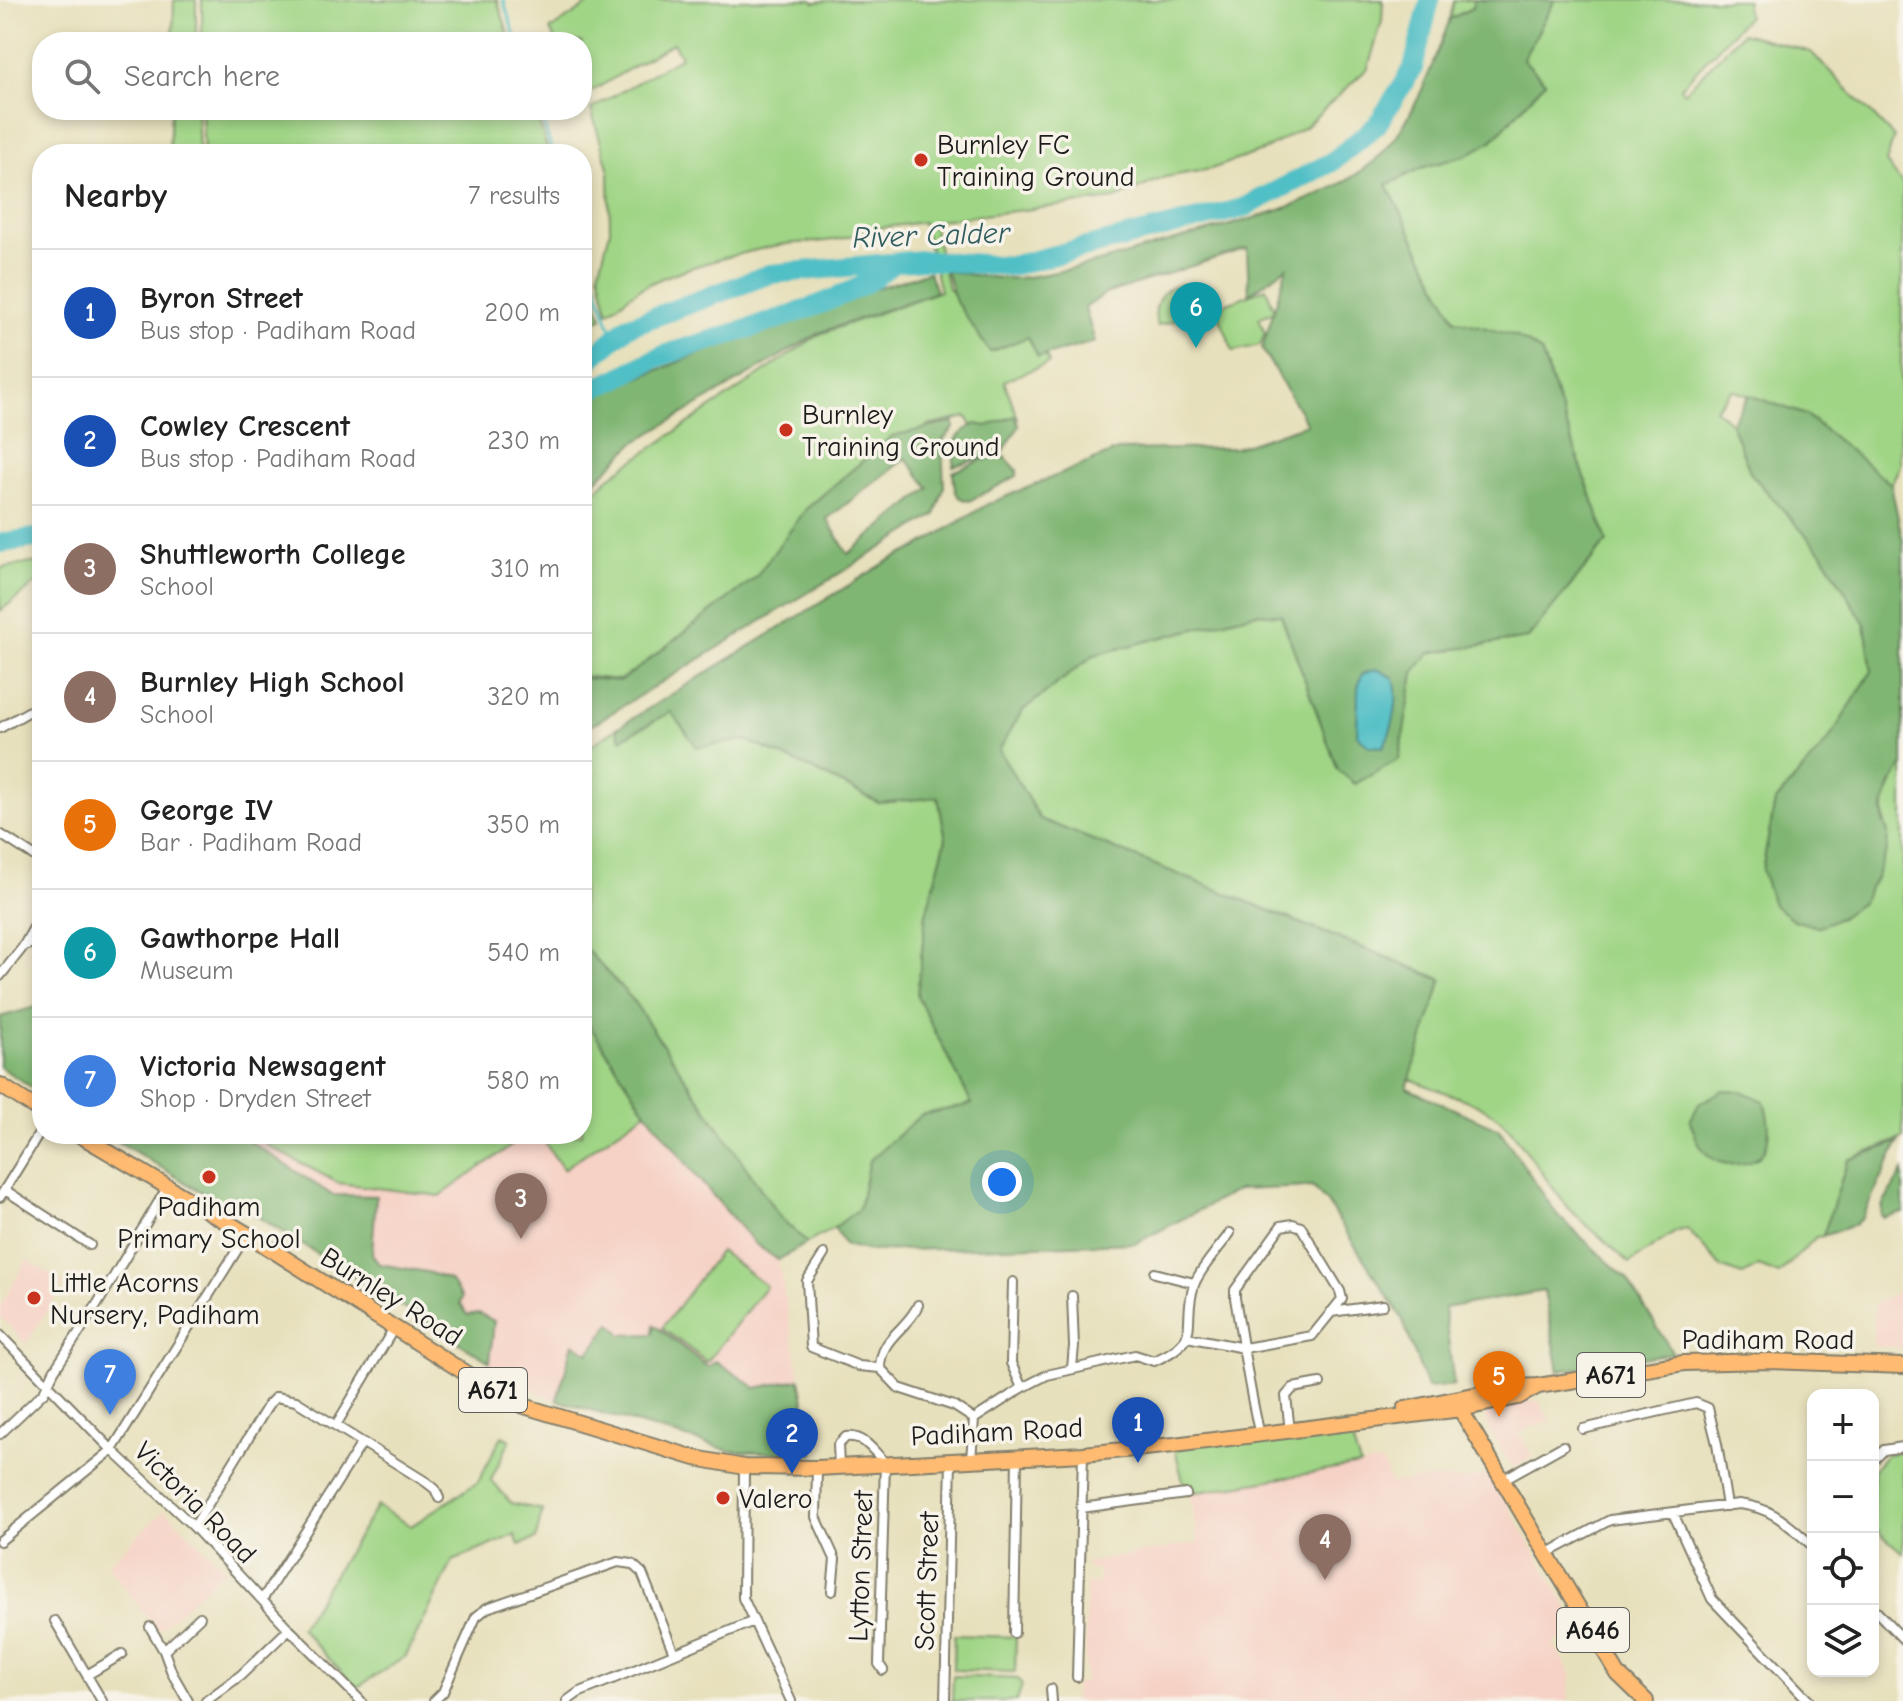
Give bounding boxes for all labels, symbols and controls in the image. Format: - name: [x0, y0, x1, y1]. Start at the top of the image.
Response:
- search box: [32, 32, 592, 120]
- icon: search: [60, 54, 104, 98]
- text: Search here: [124, 59, 280, 94]
- place label: Burnley FC Training Ground: [937, 129, 1135, 193]
- marker: Burnley FC Training Ground: [912, 151, 930, 169]
- text: Nearby: [64, 176, 167, 216]
- text: 7 results: [468, 181, 560, 211]
- water label: River Calder: [852, 215, 1011, 256]
- text: Byron Street: [140, 281, 303, 316]
- pin: 6: [1170, 282, 1222, 348]
- text: 1: [85, 298, 95, 328]
- text: 200 m: [485, 298, 560, 328]
- text: Bus stop · Padiham Road: [140, 316, 416, 346]
- place label: Burnley Training Ground: [802, 399, 1000, 463]
- text: Cowley Crescent: [140, 409, 350, 444]
- marker: Burnley Training Ground: [777, 421, 795, 439]
- text: 2: [84, 426, 96, 456]
- text: 230 m: [487, 426, 560, 456]
- text: Bus stop · Padiham Road: [140, 444, 416, 474]
- text: Shuttleworth College: [140, 537, 405, 572]
- text: 3: [84, 554, 96, 584]
- text: 310 m: [491, 554, 560, 584]
- text: School: [140, 572, 214, 602]
- text: Burnley High School: [140, 665, 405, 700]
- text: 4: [84, 682, 96, 712]
- text: 320 m: [487, 682, 560, 712]
- text: School: [140, 700, 214, 730]
- text: George IV: [140, 793, 273, 828]
- text: 5: [83, 810, 97, 840]
- text: 350 m: [487, 810, 560, 840]
- text: Bar · Padiham Road: [140, 828, 362, 858]
- text: Gawthorpe Hall: [140, 921, 340, 956]
- text: 6: [83, 938, 97, 968]
- text: 540 m: [487, 938, 560, 968]
- text: Museum: [140, 956, 234, 986]
- text: Victoria Newsagent: [140, 1049, 386, 1084]
- text: 7: [84, 1066, 96, 1096]
- text: 580 m: [486, 1066, 560, 1096]
- text: Shop · Dryden Street: [140, 1084, 371, 1114]
- your location: [982, 1162, 1022, 1202]
- marker: Padiham Primary School: [200, 1168, 218, 1186]
- pin: 3: [495, 1173, 547, 1239]
- place label: Padiham Primary School: [117, 1191, 301, 1255]
- street label: Burnley Road: [315, 1241, 468, 1353]
- place label: Little Acorns Nursery, Padiham: [50, 1267, 260, 1331]
- marker: Little Acorns Nursery, Padiham: [25, 1289, 43, 1307]
- street label: Padiham Road: [1682, 1324, 1854, 1356]
- pin: 7: [84, 1349, 136, 1415]
- pin: 5: [1473, 1351, 1525, 1417]
- road number: A671: [1577, 1353, 1645, 1397]
- road number: A671: [459, 1368, 527, 1412]
- map controls: [1807, 1389, 1879, 1677]
- button: +: [1807, 1389, 1879, 1461]
- pin: 1: [1112, 1397, 1164, 1463]
- pin: 2: [766, 1408, 818, 1474]
- street label: Padiham Road: [910, 1412, 1084, 1452]
- street label: Victoria Road: [128, 1435, 263, 1570]
- button: −: [1807, 1461, 1879, 1533]
- place label: Valero: [739, 1483, 812, 1515]
- marker: Valero: [714, 1489, 732, 1507]
- street label: Lytton Street: [842, 1489, 880, 1642]
- street label: Scott Street: [909, 1510, 945, 1651]
- pin: 4: [1299, 1514, 1351, 1580]
- button: locate: [1807, 1533, 1879, 1605]
- button: layers: [1807, 1605, 1879, 1677]
- road number: A646: [1557, 1608, 1629, 1652]

